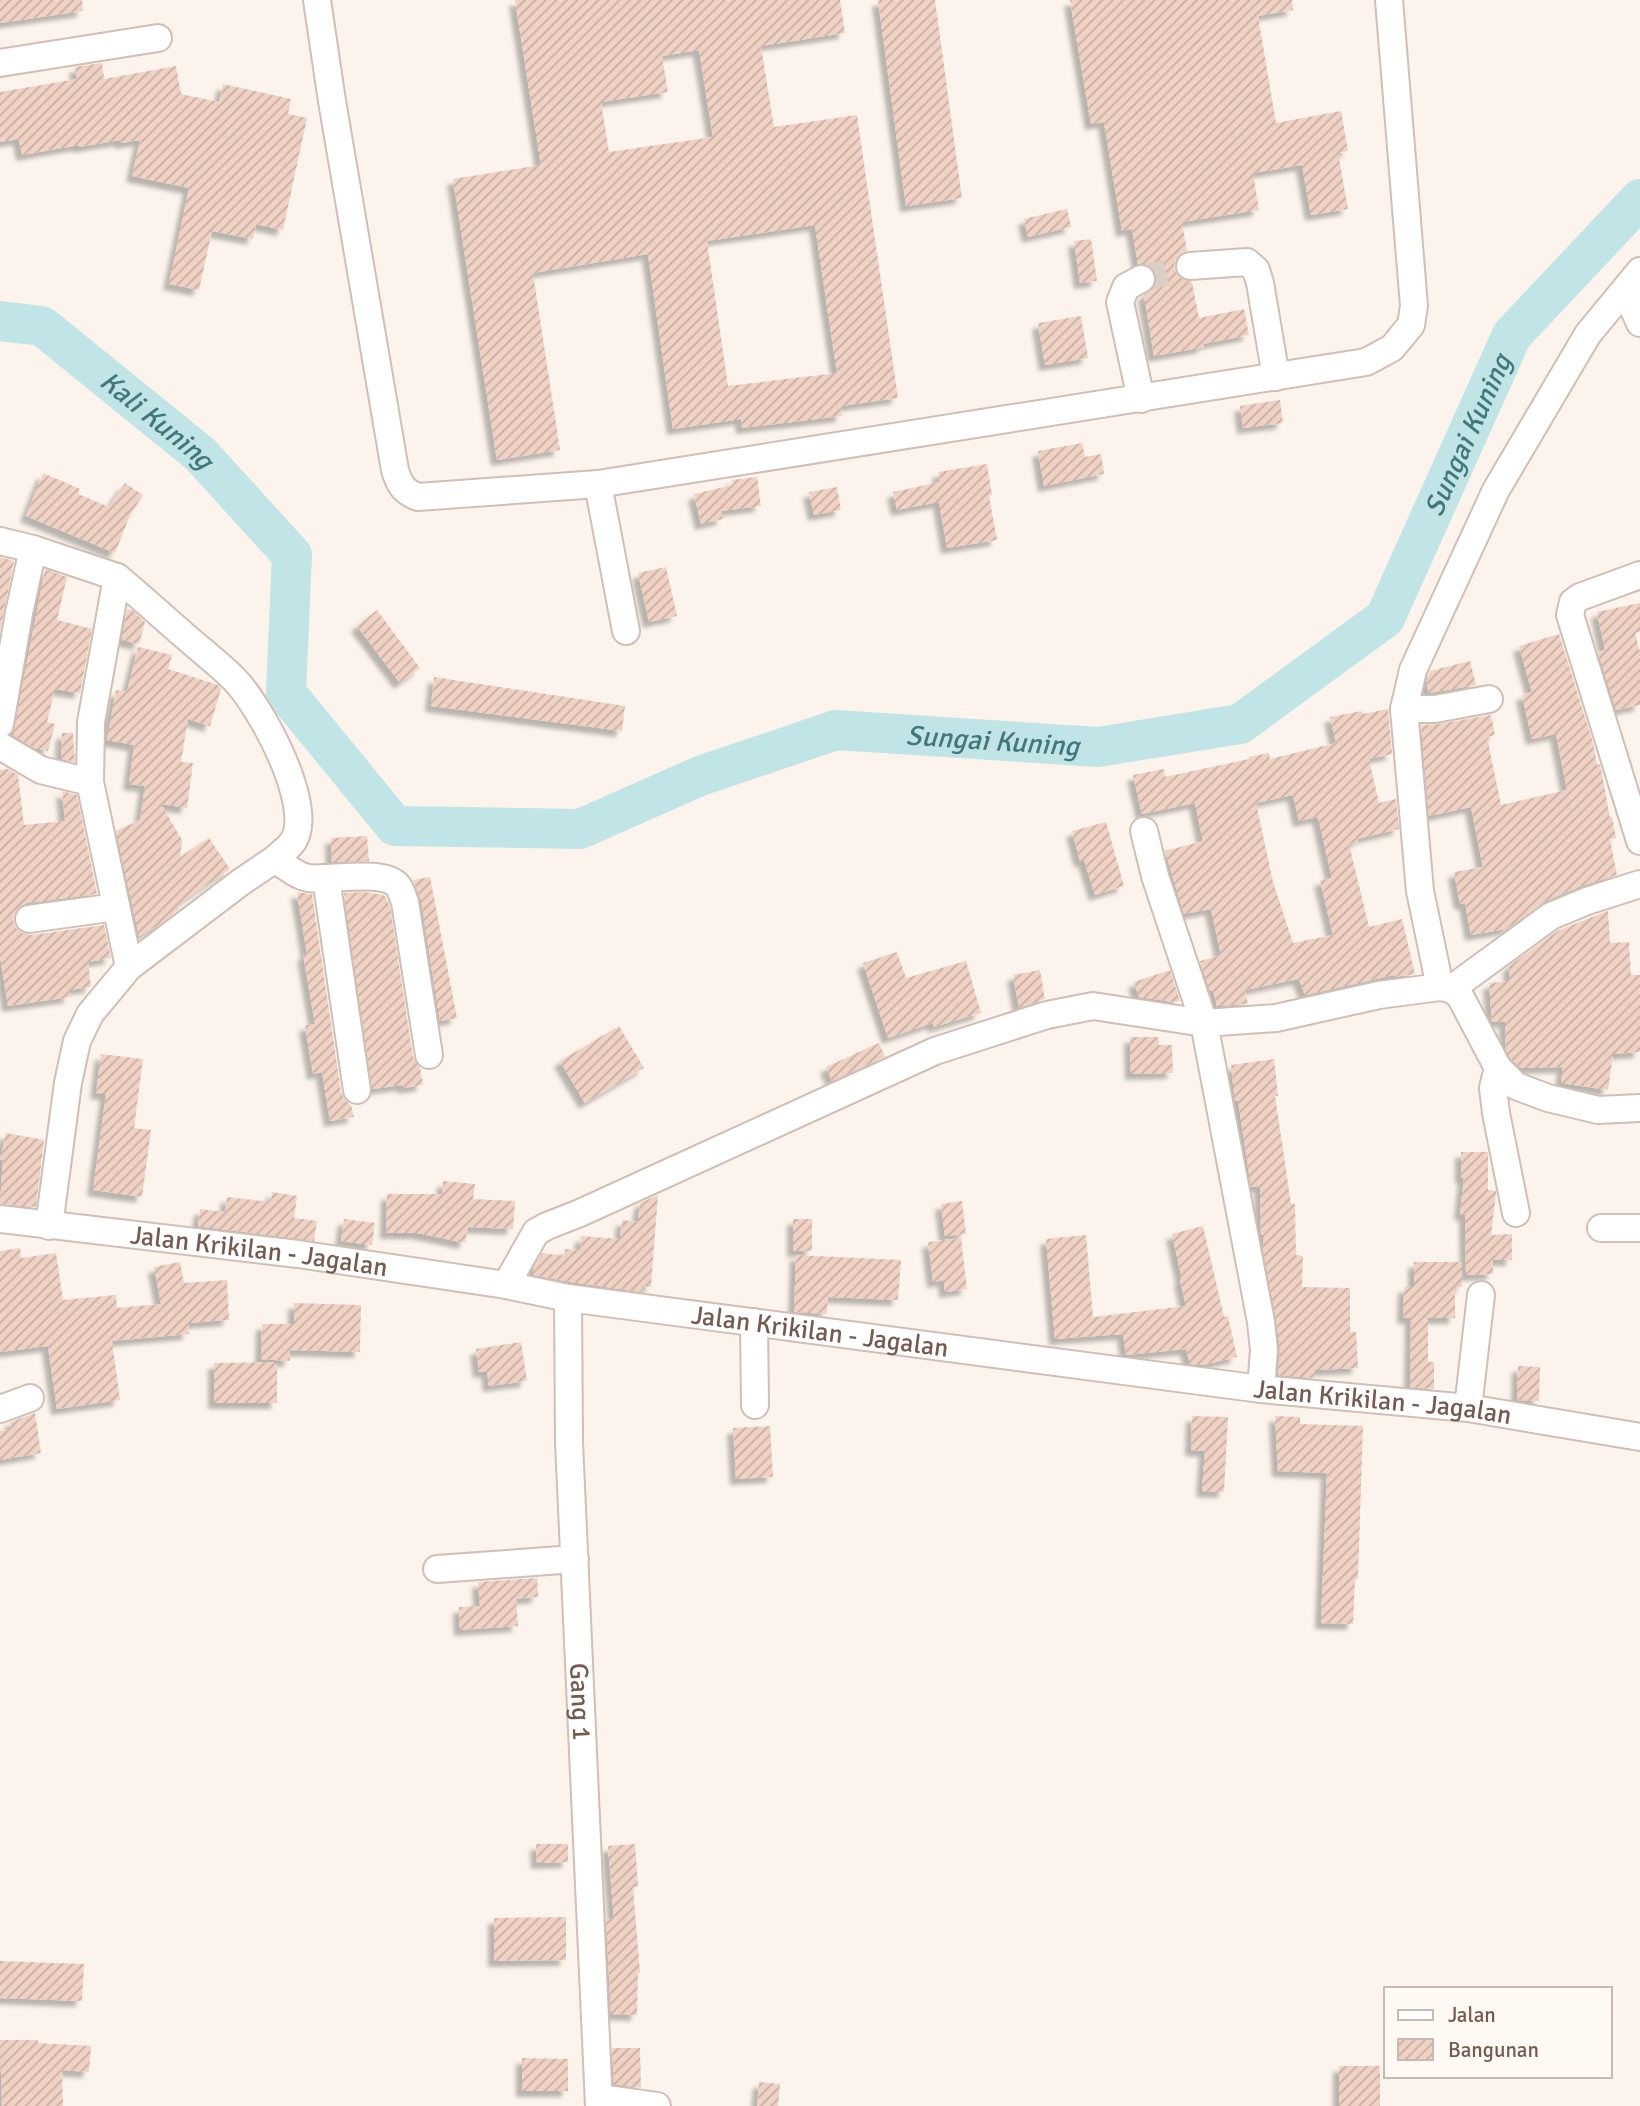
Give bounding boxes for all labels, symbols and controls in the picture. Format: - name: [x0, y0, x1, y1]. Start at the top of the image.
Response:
- water label: Sungai Kuning: [1417, 347, 1520, 521]
- water label: Kali Kuning: [93, 364, 223, 478]
- water label: Sungai Kuning: [905, 719, 1082, 764]
- street label: Jalan Krikilan - Jagalan: [129, 1219, 390, 1284]
- street label: Jalan Krikilan - Jagalan: [689, 1299, 951, 1365]
- street label: Jalan Krikilan - Jagalan: [1252, 1373, 1514, 1432]
- street label: Gang 1: [562, 1662, 597, 1741]
- legend: [1384, 1987, 1612, 2078]
- text: Jalan: [1448, 2002, 1496, 2028]
- text: Bangunan: [1448, 2037, 1539, 2063]

